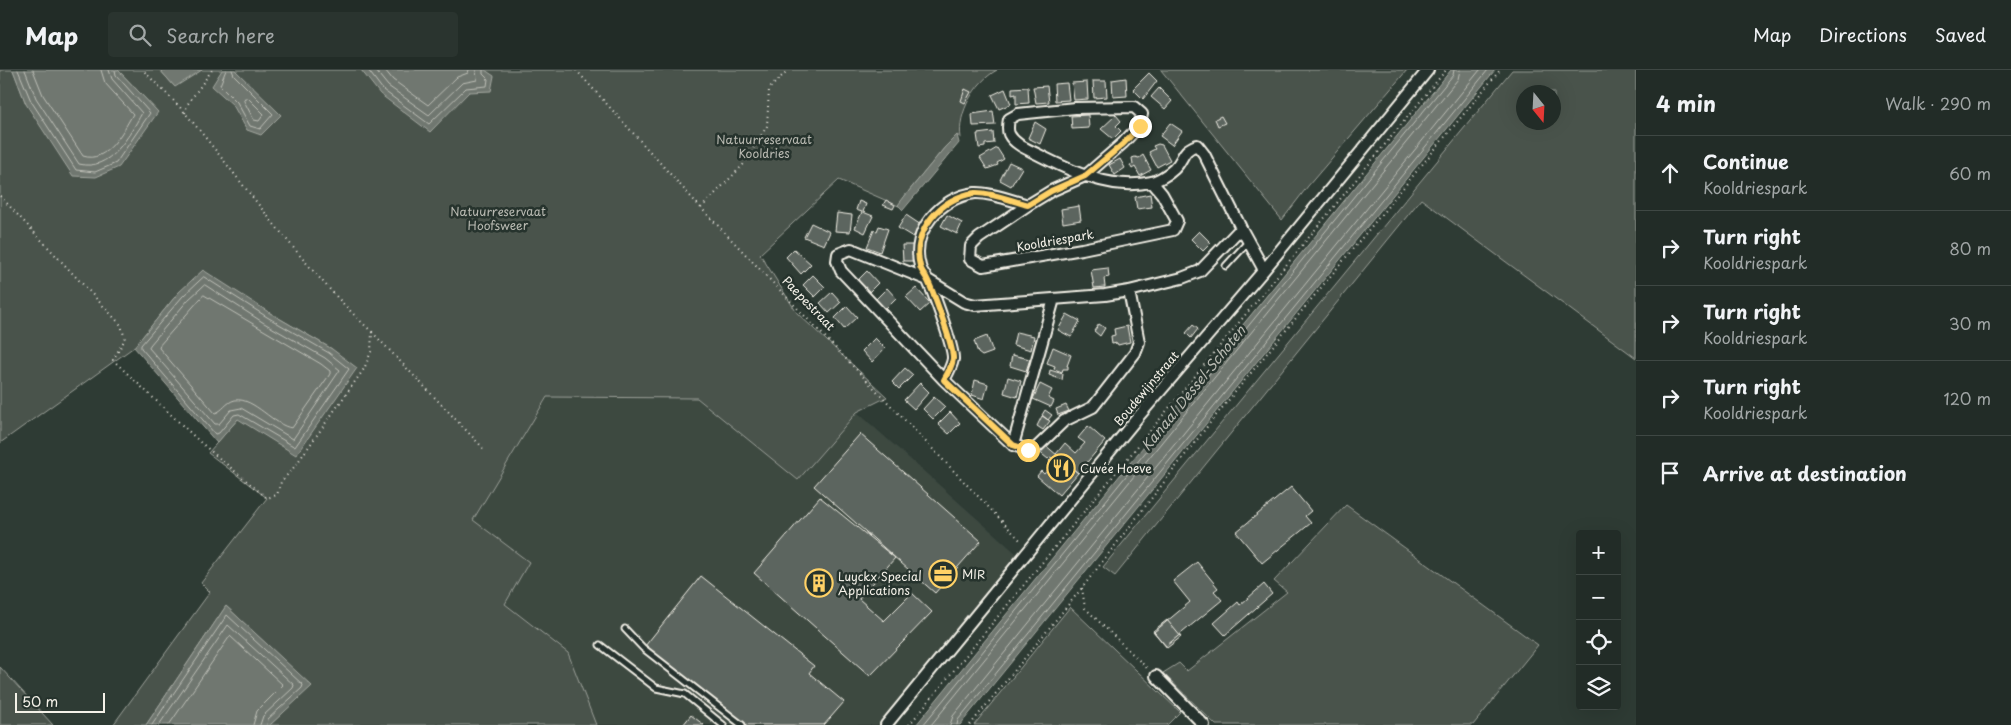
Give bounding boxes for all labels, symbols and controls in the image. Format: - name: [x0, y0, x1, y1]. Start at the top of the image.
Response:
- search box: [108, 12, 458, 57]
- text: Map: [25, 17, 78, 53]
- icon: search: [126, 21, 154, 49]
- text: Search here: [166, 21, 275, 49]
- text: Map: [1753, 21, 1791, 48]
- text: Directions: [1819, 21, 1907, 48]
- text: Saved: [1935, 21, 1986, 48]
- north arrow: [1516, 85, 1561, 130]
- text: 4 min: [1656, 87, 1716, 119]
- text: Walk · 290 m: [1885, 91, 1991, 115]
- route end: [1129, 115, 1152, 138]
- park label: Natuurreservaat Kooldries: [716, 130, 812, 162]
- text: Continue: [1703, 147, 1789, 175]
- icon: ahead: [1656, 159, 1684, 187]
- text: 60 m: [1949, 161, 1991, 185]
- text: Kooldriespark: [1703, 175, 1808, 199]
- park label: Natuurreservaat Hoofsweer: [450, 202, 546, 234]
- text: Turn right: [1703, 222, 1801, 250]
- street label: Kooldriespark: [1015, 224, 1095, 256]
- icon: right: [1656, 234, 1684, 262]
- text: 80 m: [1949, 236, 1991, 260]
- text: Kooldriespark: [1703, 250, 1808, 274]
- street label: Paepestraat: [778, 272, 840, 334]
- text: Turn right: [1703, 297, 1801, 325]
- icon: right: [1656, 309, 1684, 337]
- text: 30 m: [1949, 311, 1991, 335]
- water label: Kanaal Dessel-Schoten: [1136, 320, 1251, 455]
- text: Kooldriespark: [1703, 325, 1808, 349]
- street label: Boudewijnstraat: [1109, 347, 1183, 429]
- text: Turn right: [1703, 372, 1801, 400]
- icon: right: [1656, 384, 1684, 412]
- text: 120 m: [1944, 386, 1991, 410]
- text: Kooldriespark: [1703, 400, 1808, 424]
- route start: [1017, 439, 1040, 462]
- restaurant icon: Cuvée Hoeve: [1046, 453, 1076, 483]
- place label: Cuvée Hoeve: [1080, 459, 1152, 477]
- icon: arrive: [1656, 459, 1684, 487]
- text: Arrive at destination: [1703, 459, 1907, 487]
- map controls: [1576, 530, 1621, 710]
- button: +: [1576, 530, 1621, 575]
- office icon: MIR: [928, 559, 958, 589]
- place label: MIR: [962, 565, 985, 583]
- place label: Luyckx Special Applications: [838, 567, 922, 599]
- building icon: Luyckx Special Applications: [804, 568, 834, 598]
- button: −: [1576, 575, 1621, 620]
- button: locate: [1576, 620, 1621, 665]
- button: layers: [1576, 665, 1621, 710]
- scale bar: [15, 690, 105, 713]
- text: 50 m: [22, 691, 58, 712]

